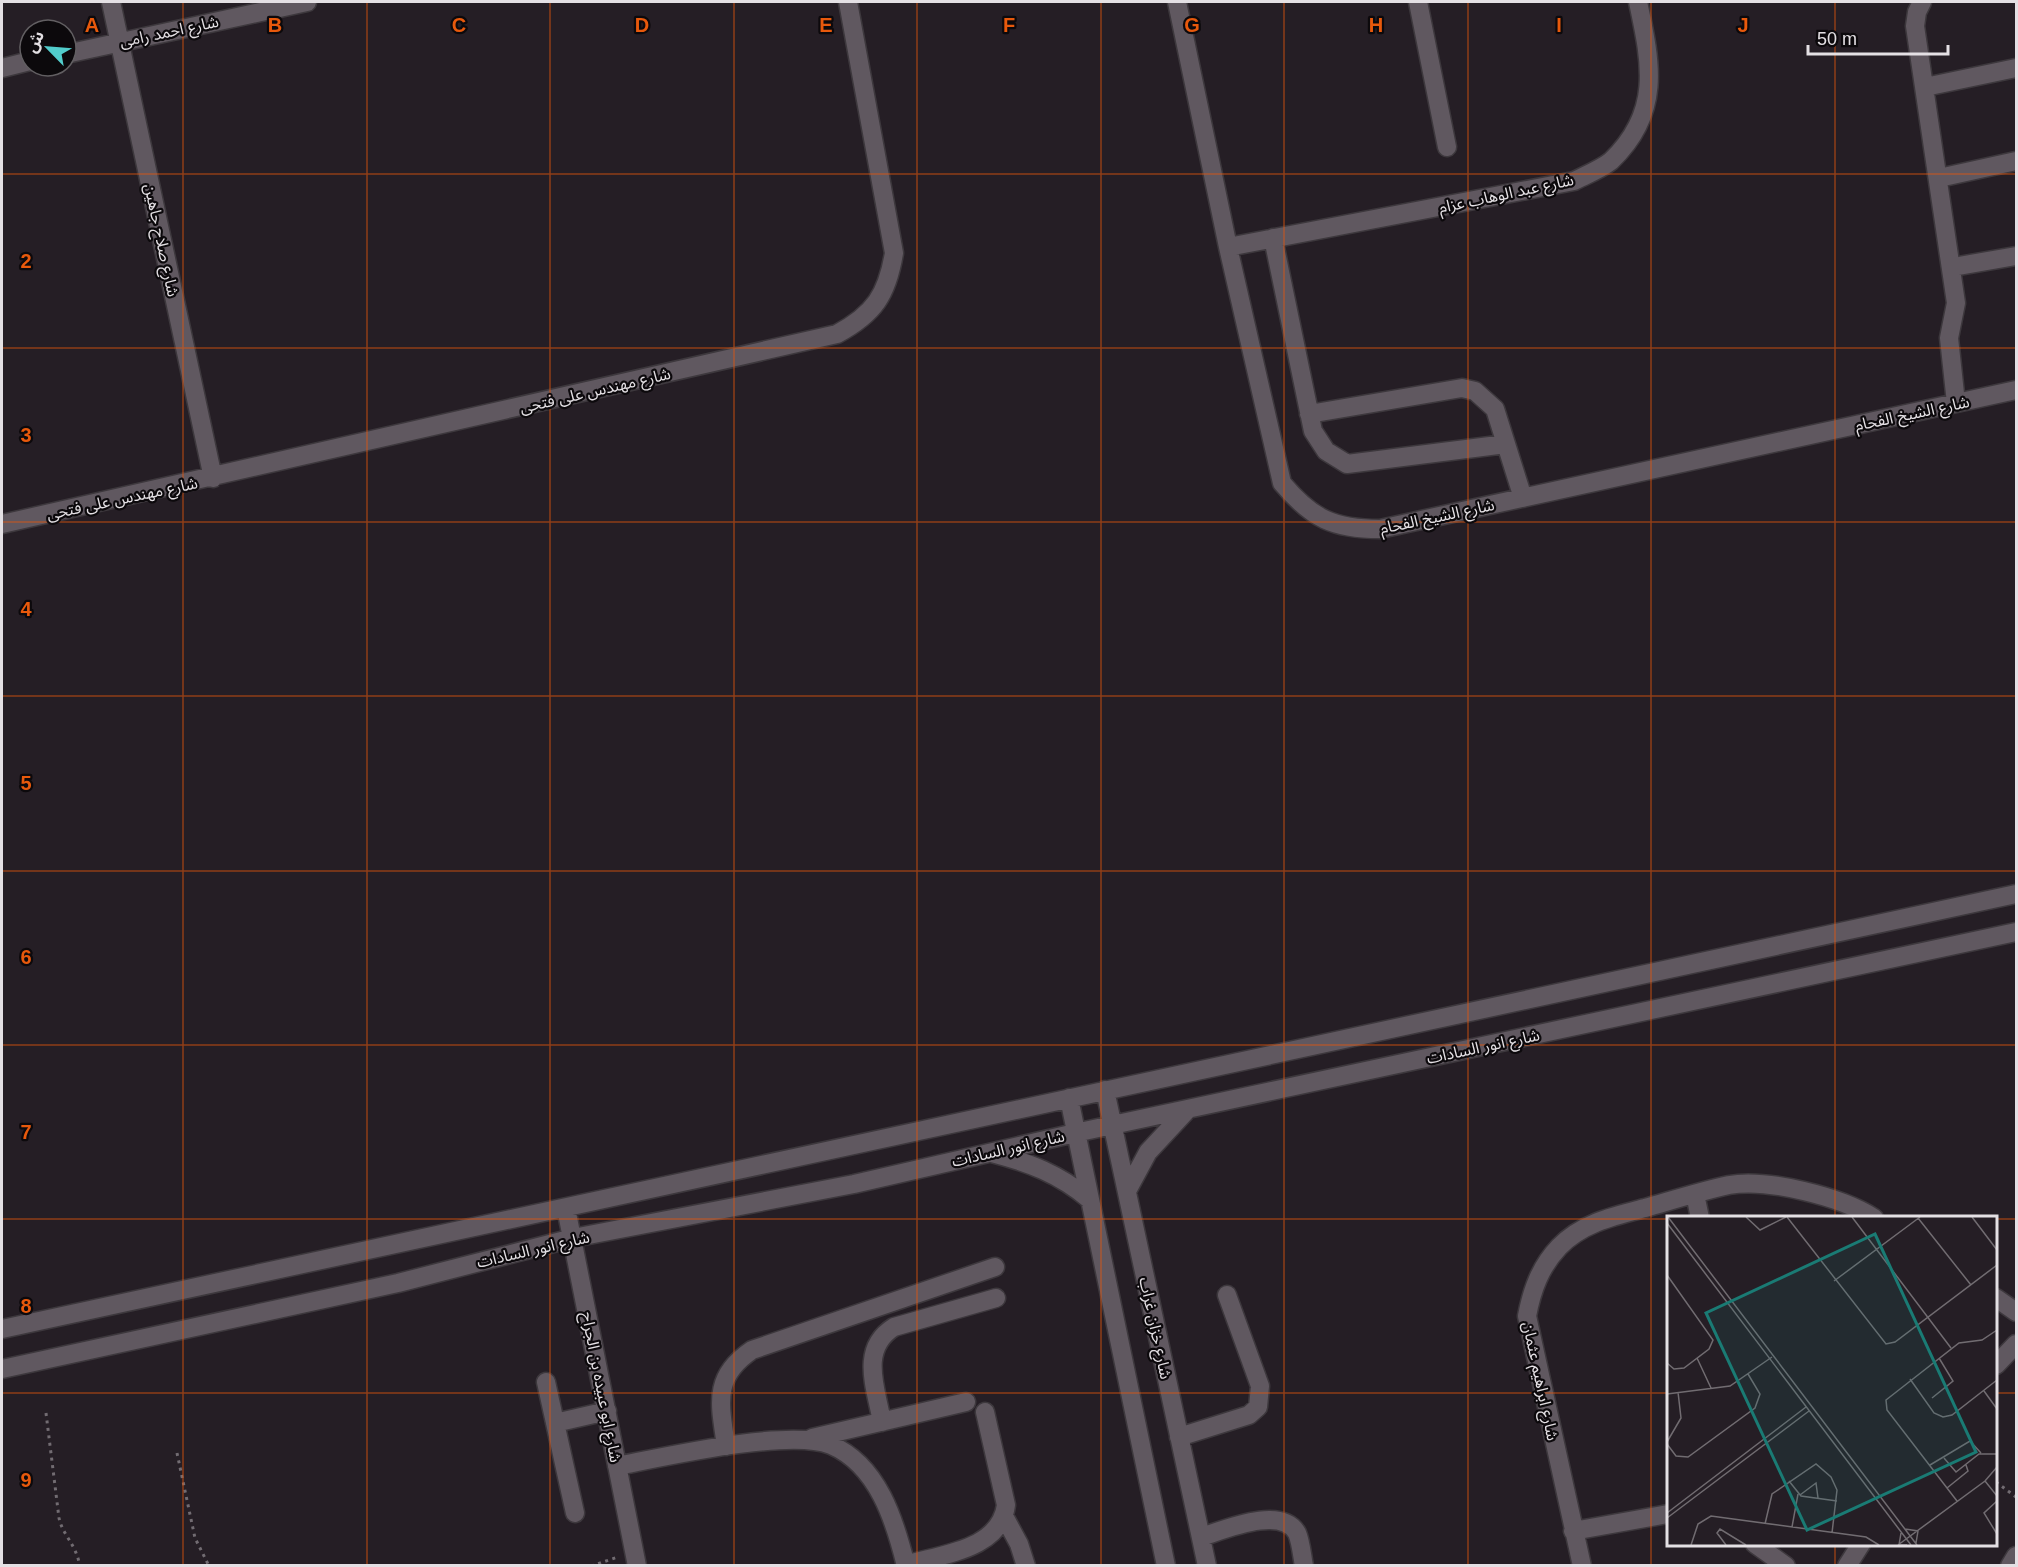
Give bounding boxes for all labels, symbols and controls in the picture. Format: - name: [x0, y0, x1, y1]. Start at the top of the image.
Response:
- street label: شارع احمد رامى: [118, 13, 221, 54]
- text: A: [85, 14, 99, 36]
- text: B: [268, 14, 282, 36]
- text: C: [452, 14, 466, 36]
- text: D: [635, 14, 649, 36]
- text: E: [819, 14, 833, 36]
- text: F: [1003, 14, 1015, 36]
- text: G: [1184, 14, 1200, 36]
- text: H: [1369, 14, 1383, 36]
- text: I: [1556, 14, 1562, 36]
- text: J: [1737, 14, 1749, 36]
- north arrow: [18, 18, 78, 78]
- scale bar: [1808, 18, 1948, 56]
- text: ش: [23, 28, 48, 56]
- text: 50 m: [1817, 29, 1857, 49]
- street label: شارع عبد الوهاب عزام: [1437, 171, 1576, 220]
- street label: شارع صلاح جاهين: [137, 182, 182, 299]
- text: 2: [20, 250, 32, 272]
- street label: شارع مهندس على فتحى: [518, 365, 673, 420]
- street label: شارع الشيخ الفحام: [1853, 393, 1972, 438]
- text: 3: [20, 424, 32, 446]
- street label: شارع مهندس على فتحى: [45, 474, 200, 527]
- street label: شارع الشيخ الفحام: [1378, 496, 1497, 541]
- text: 4: [20, 598, 32, 620]
- text: 5: [20, 772, 32, 794]
- text: 6: [20, 946, 32, 968]
- street label: شارع انور السادات: [1425, 1026, 1542, 1071]
- text: 7: [20, 1121, 32, 1143]
- street label: شارع انور السادات: [950, 1127, 1067, 1174]
- inset map: [1667, 1216, 1997, 1546]
- street label: شارع انور السادات: [475, 1228, 592, 1275]
- street label: شارع خزان غراب: [1132, 1276, 1175, 1382]
- text: 8: [20, 1295, 32, 1317]
- street label: شارع ابو عبيده بن الجراح: [575, 1310, 624, 1465]
- street label: شارع ابراهيم عثمان: [1516, 1320, 1561, 1443]
- text: 9: [20, 1469, 32, 1491]

